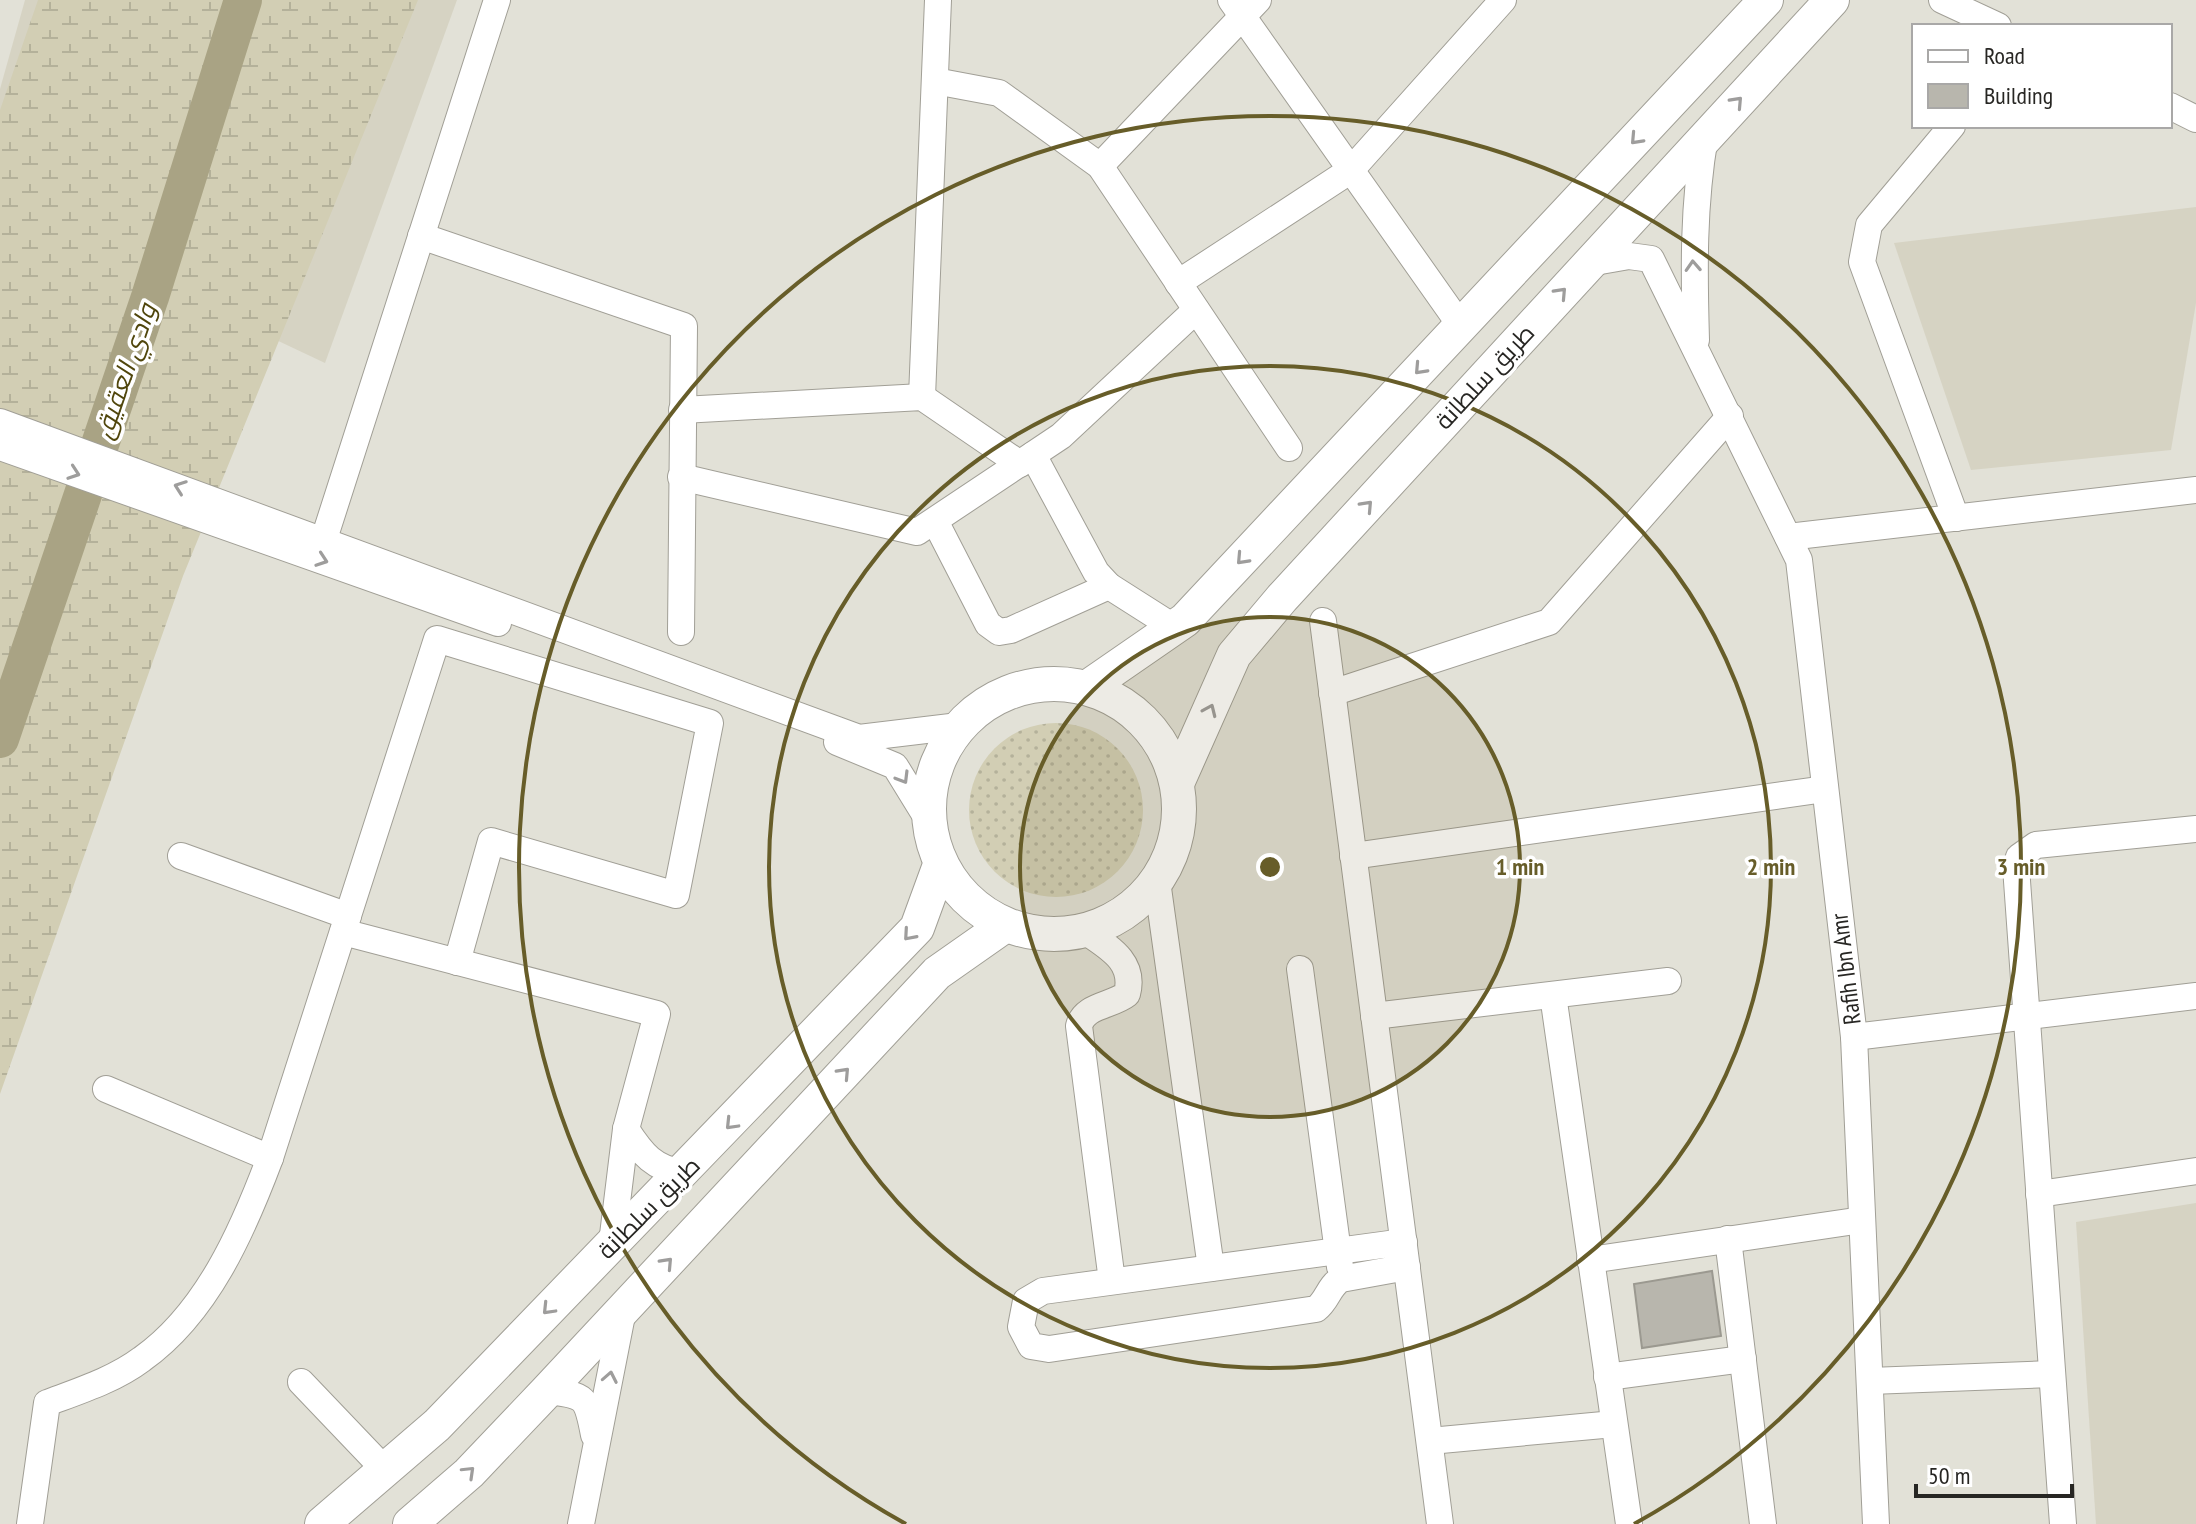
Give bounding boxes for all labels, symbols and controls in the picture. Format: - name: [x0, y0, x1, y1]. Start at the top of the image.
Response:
- legend: [1912, 24, 2172, 128]
- text: Road: [1984, 40, 2025, 71]
- text: Building: [1984, 80, 2053, 111]
- one-way arrow: [1728, 97, 1743, 111]
- one-way arrow: [1632, 129, 1646, 144]
- one-way arrow: [1685, 259, 1702, 272]
- one-way arrow: [1552, 288, 1566, 303]
- water label: وادي العقيق: [86, 297, 168, 444]
- street label: طريق سلطانة: [1428, 318, 1541, 436]
- one-way arrow: [1415, 360, 1430, 374]
- one-way arrow: [66, 463, 80, 480]
- one-way arrow: [174, 480, 188, 497]
- one-way arrow: [1357, 500, 1371, 515]
- one-way arrow: [1237, 550, 1252, 564]
- one-way arrow: [314, 551, 328, 567]
- one-way arrow: [1200, 704, 1216, 718]
- one-way arrow: [893, 769, 909, 784]
- text: 1 min: [1496, 851, 1544, 882]
- text: 2 min: [1747, 851, 1795, 882]
- text: 3 min: [1997, 851, 2045, 882]
- centre of rings: [1256, 853, 1284, 881]
- street label: Rafih Ibn Amr: [1823, 911, 1868, 1026]
- one-way arrow: [904, 926, 919, 941]
- one-way arrow: [835, 1068, 849, 1082]
- one-way arrow: [725, 1115, 740, 1129]
- street label: طريق سلطانة: [591, 1150, 706, 1265]
- one-way arrow: [657, 1258, 672, 1272]
- one-way arrow: [543, 1300, 558, 1314]
- one-way arrow: [600, 1370, 617, 1383]
- scale bar: [1916, 1448, 2072, 1498]
- text: 50 m: [1928, 1460, 1970, 1491]
- one-way arrow: [460, 1467, 474, 1482]

